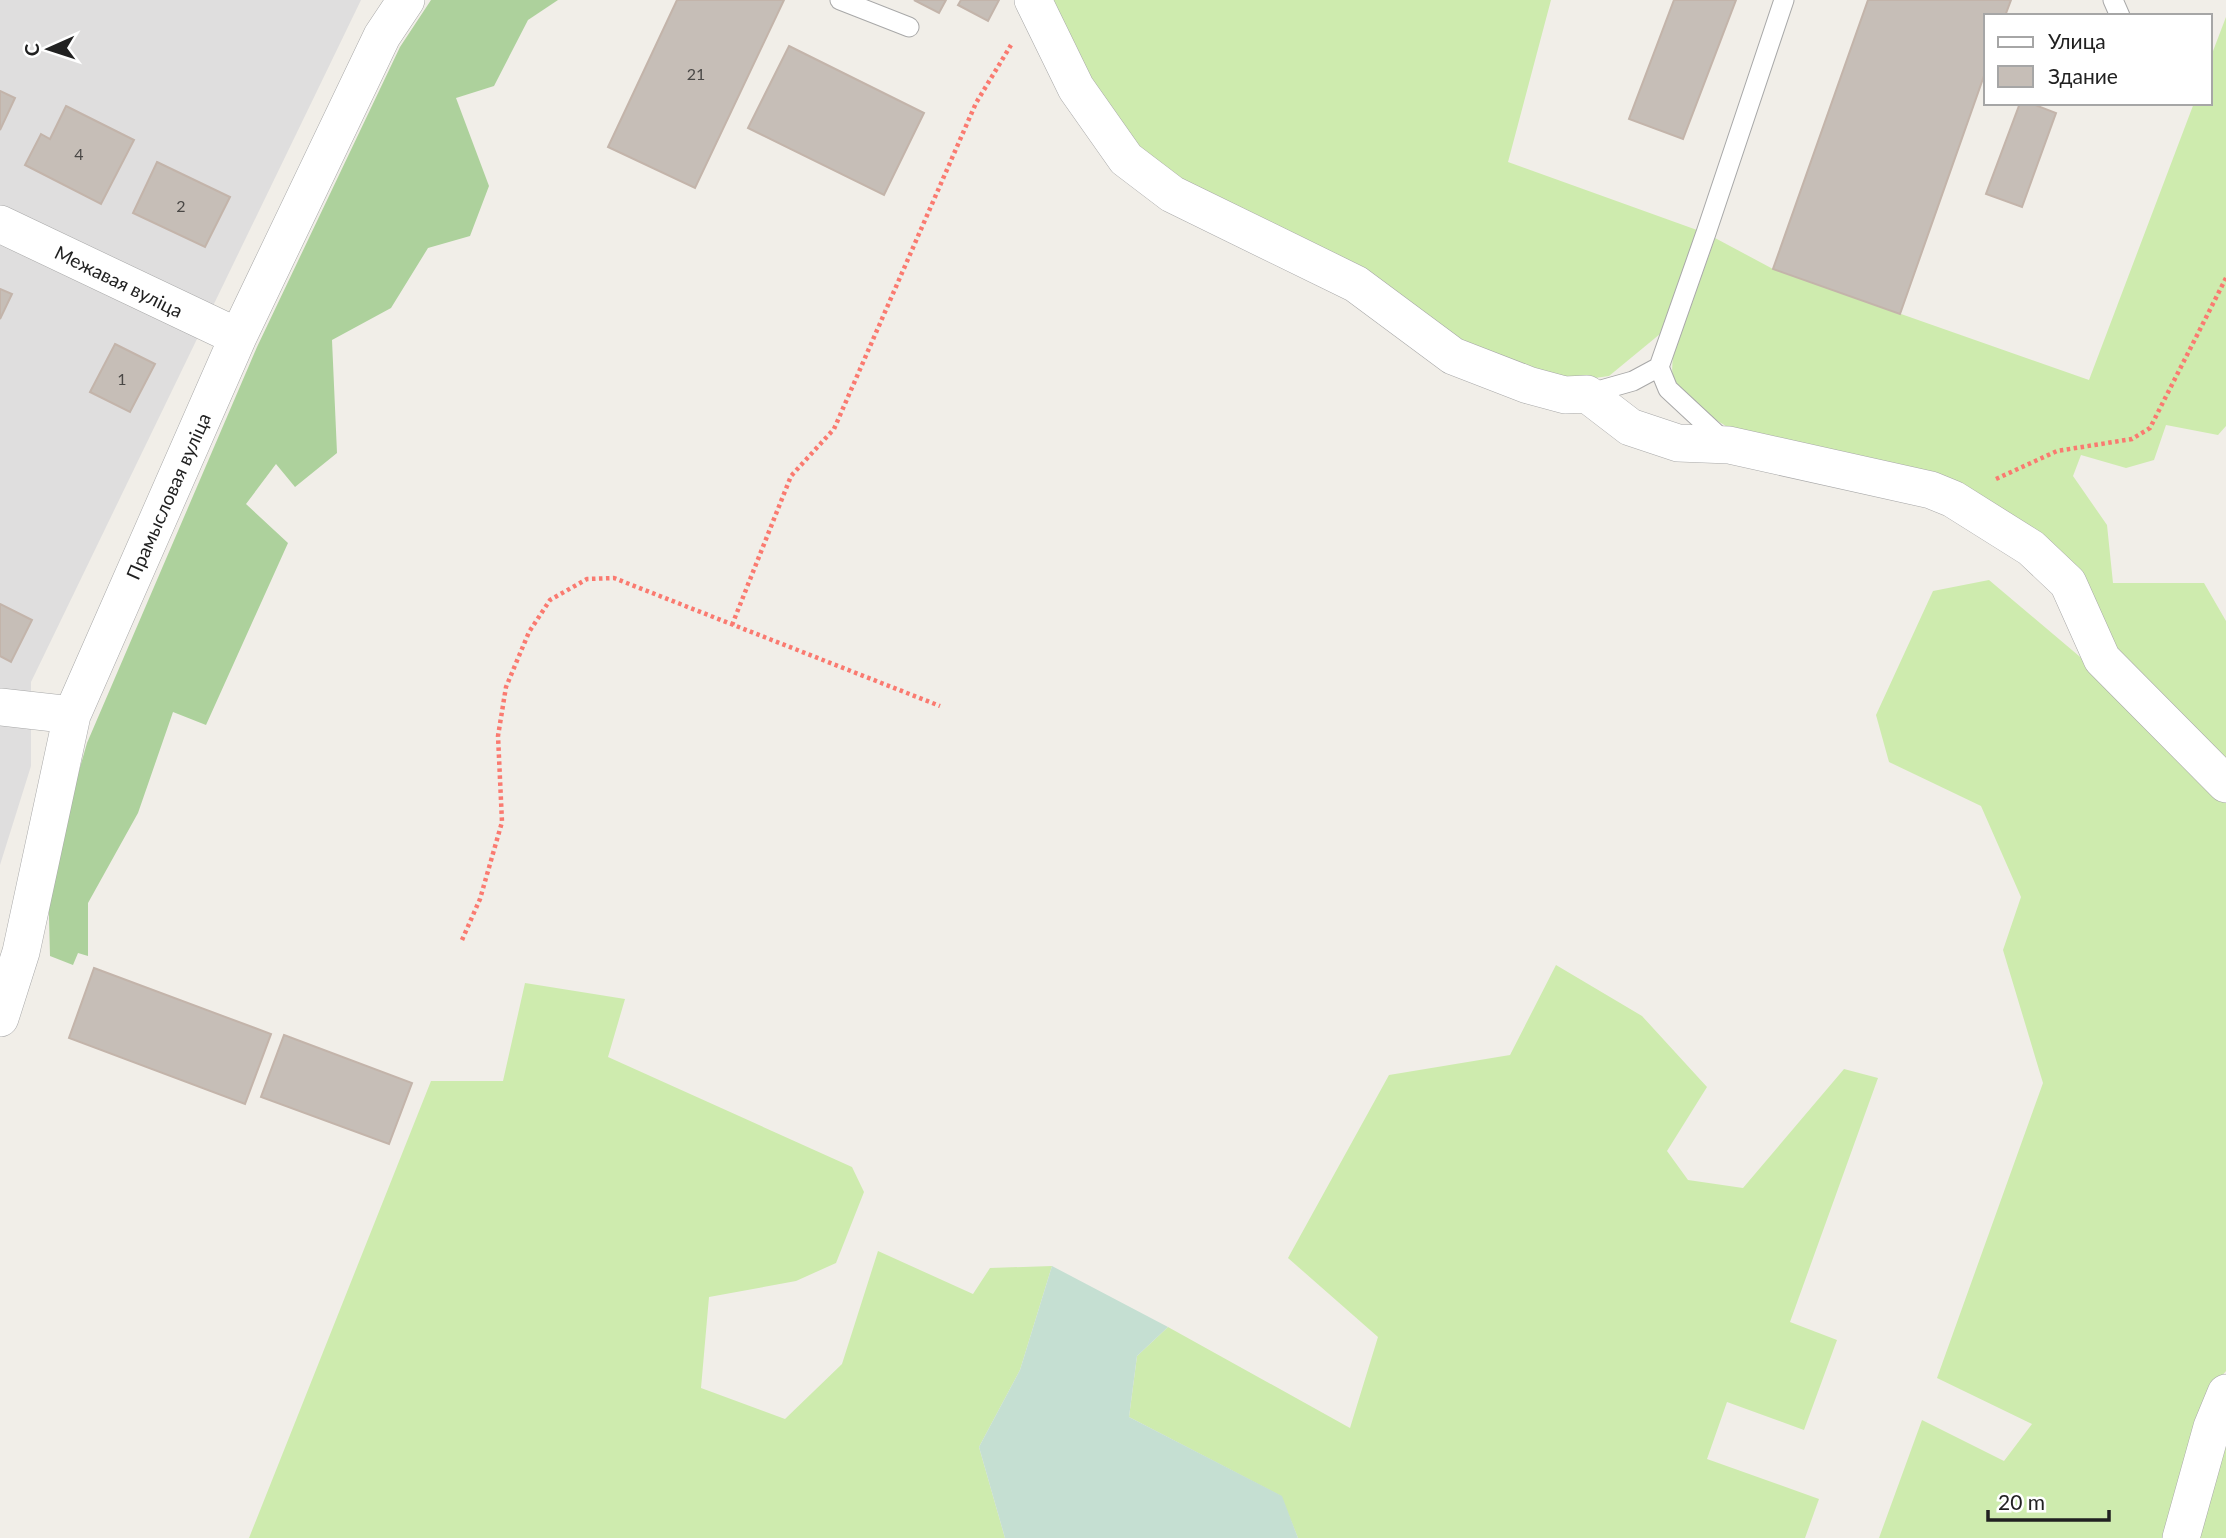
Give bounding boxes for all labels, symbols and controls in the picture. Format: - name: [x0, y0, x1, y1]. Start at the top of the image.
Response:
- north arrow: [14, 14, 84, 84]
- legend: [1984, 14, 2212, 105]
- text: Улица: [2048, 28, 2106, 53]
- text: С: [20, 43, 43, 57]
- text: Здание: [2048, 63, 2118, 88]
- house number: 21: [687, 64, 705, 83]
- house number: 4: [74, 144, 84, 163]
- house number: 2: [176, 196, 186, 215]
- street label: Межавая вуліца: [51, 240, 187, 322]
- house number: 1: [117, 369, 127, 388]
- street label: Прамысловая вуліца: [121, 409, 215, 583]
- scale bar: [1988, 1478, 2109, 1522]
- text: 20 m: [1998, 1489, 2045, 1514]

